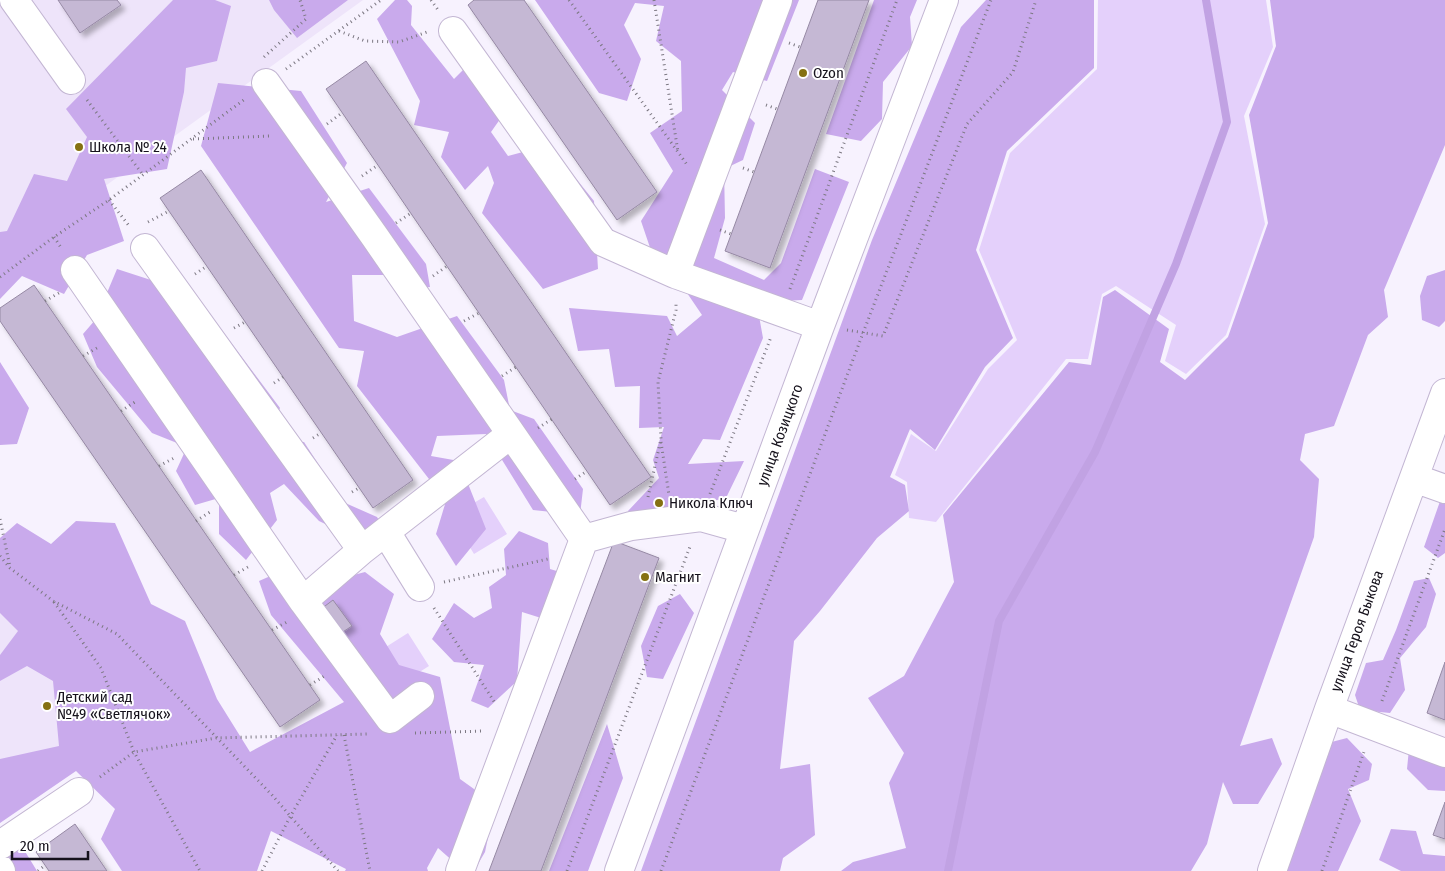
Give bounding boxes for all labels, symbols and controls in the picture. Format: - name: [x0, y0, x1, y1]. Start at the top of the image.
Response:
- place label: Ozon: [813, 64, 844, 82]
- marker: Ozon: [797, 67, 809, 79]
- place label: Школа № 24: [89, 138, 167, 156]
- marker: Школа № 24: [73, 141, 85, 153]
- street label: улица Козицкого: [753, 381, 807, 488]
- place label: Никола Ключ: [669, 494, 753, 512]
- marker: Никола Ключ: [653, 497, 665, 509]
- place label: Магнит: [655, 568, 702, 586]
- street label: улица Героя Быкова: [1327, 568, 1387, 694]
- marker: Магнит: [639, 571, 651, 583]
- place label: Детский сад №49 «Светлячок»: [56, 688, 171, 723]
- marker: Детский сад №49 «Светлячок»: [41, 700, 53, 712]
- scale bar: [12, 828, 89, 860]
- text: 20 m: [20, 837, 50, 855]

